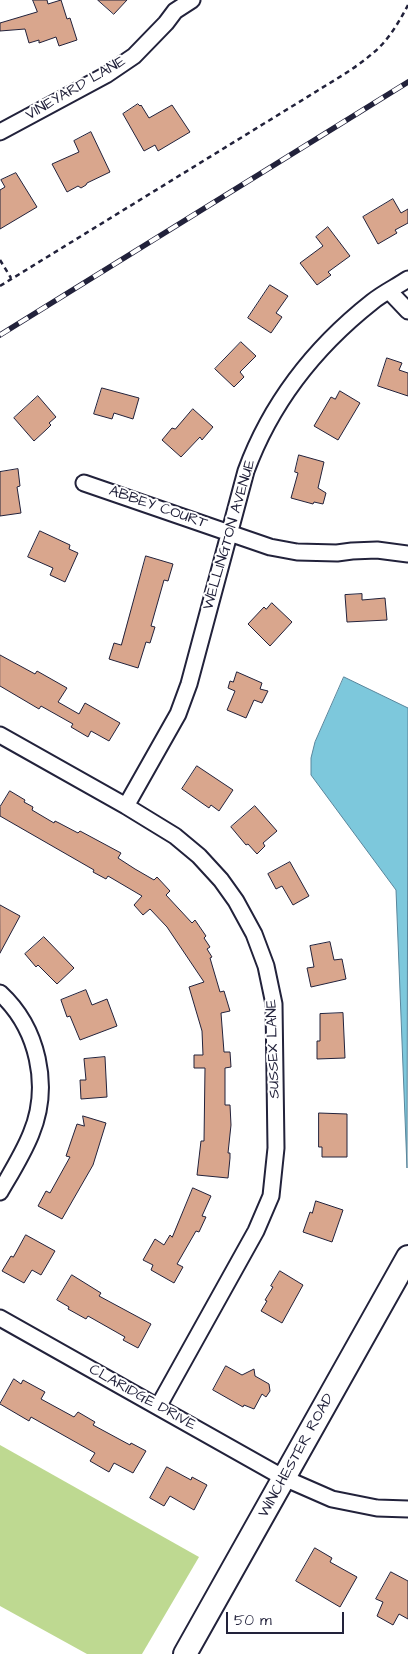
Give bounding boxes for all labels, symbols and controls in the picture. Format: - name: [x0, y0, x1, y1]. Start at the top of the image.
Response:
- street label: VINEYARD LANE: [23, 53, 129, 125]
- street label: WELLINGTON AVENUE: [200, 458, 260, 612]
- street label: ABBEY COURT: [106, 483, 210, 533]
- street label: SUSSEX LANE: [263, 999, 285, 1099]
- street label: CLARIDGE DRIVE: [85, 1361, 199, 1435]
- street label: WINCHESTER ROAD: [255, 1391, 339, 1521]
- scale bar: [228, 1602, 346, 1634]
- text: 50 m: [234, 1610, 272, 1631]

